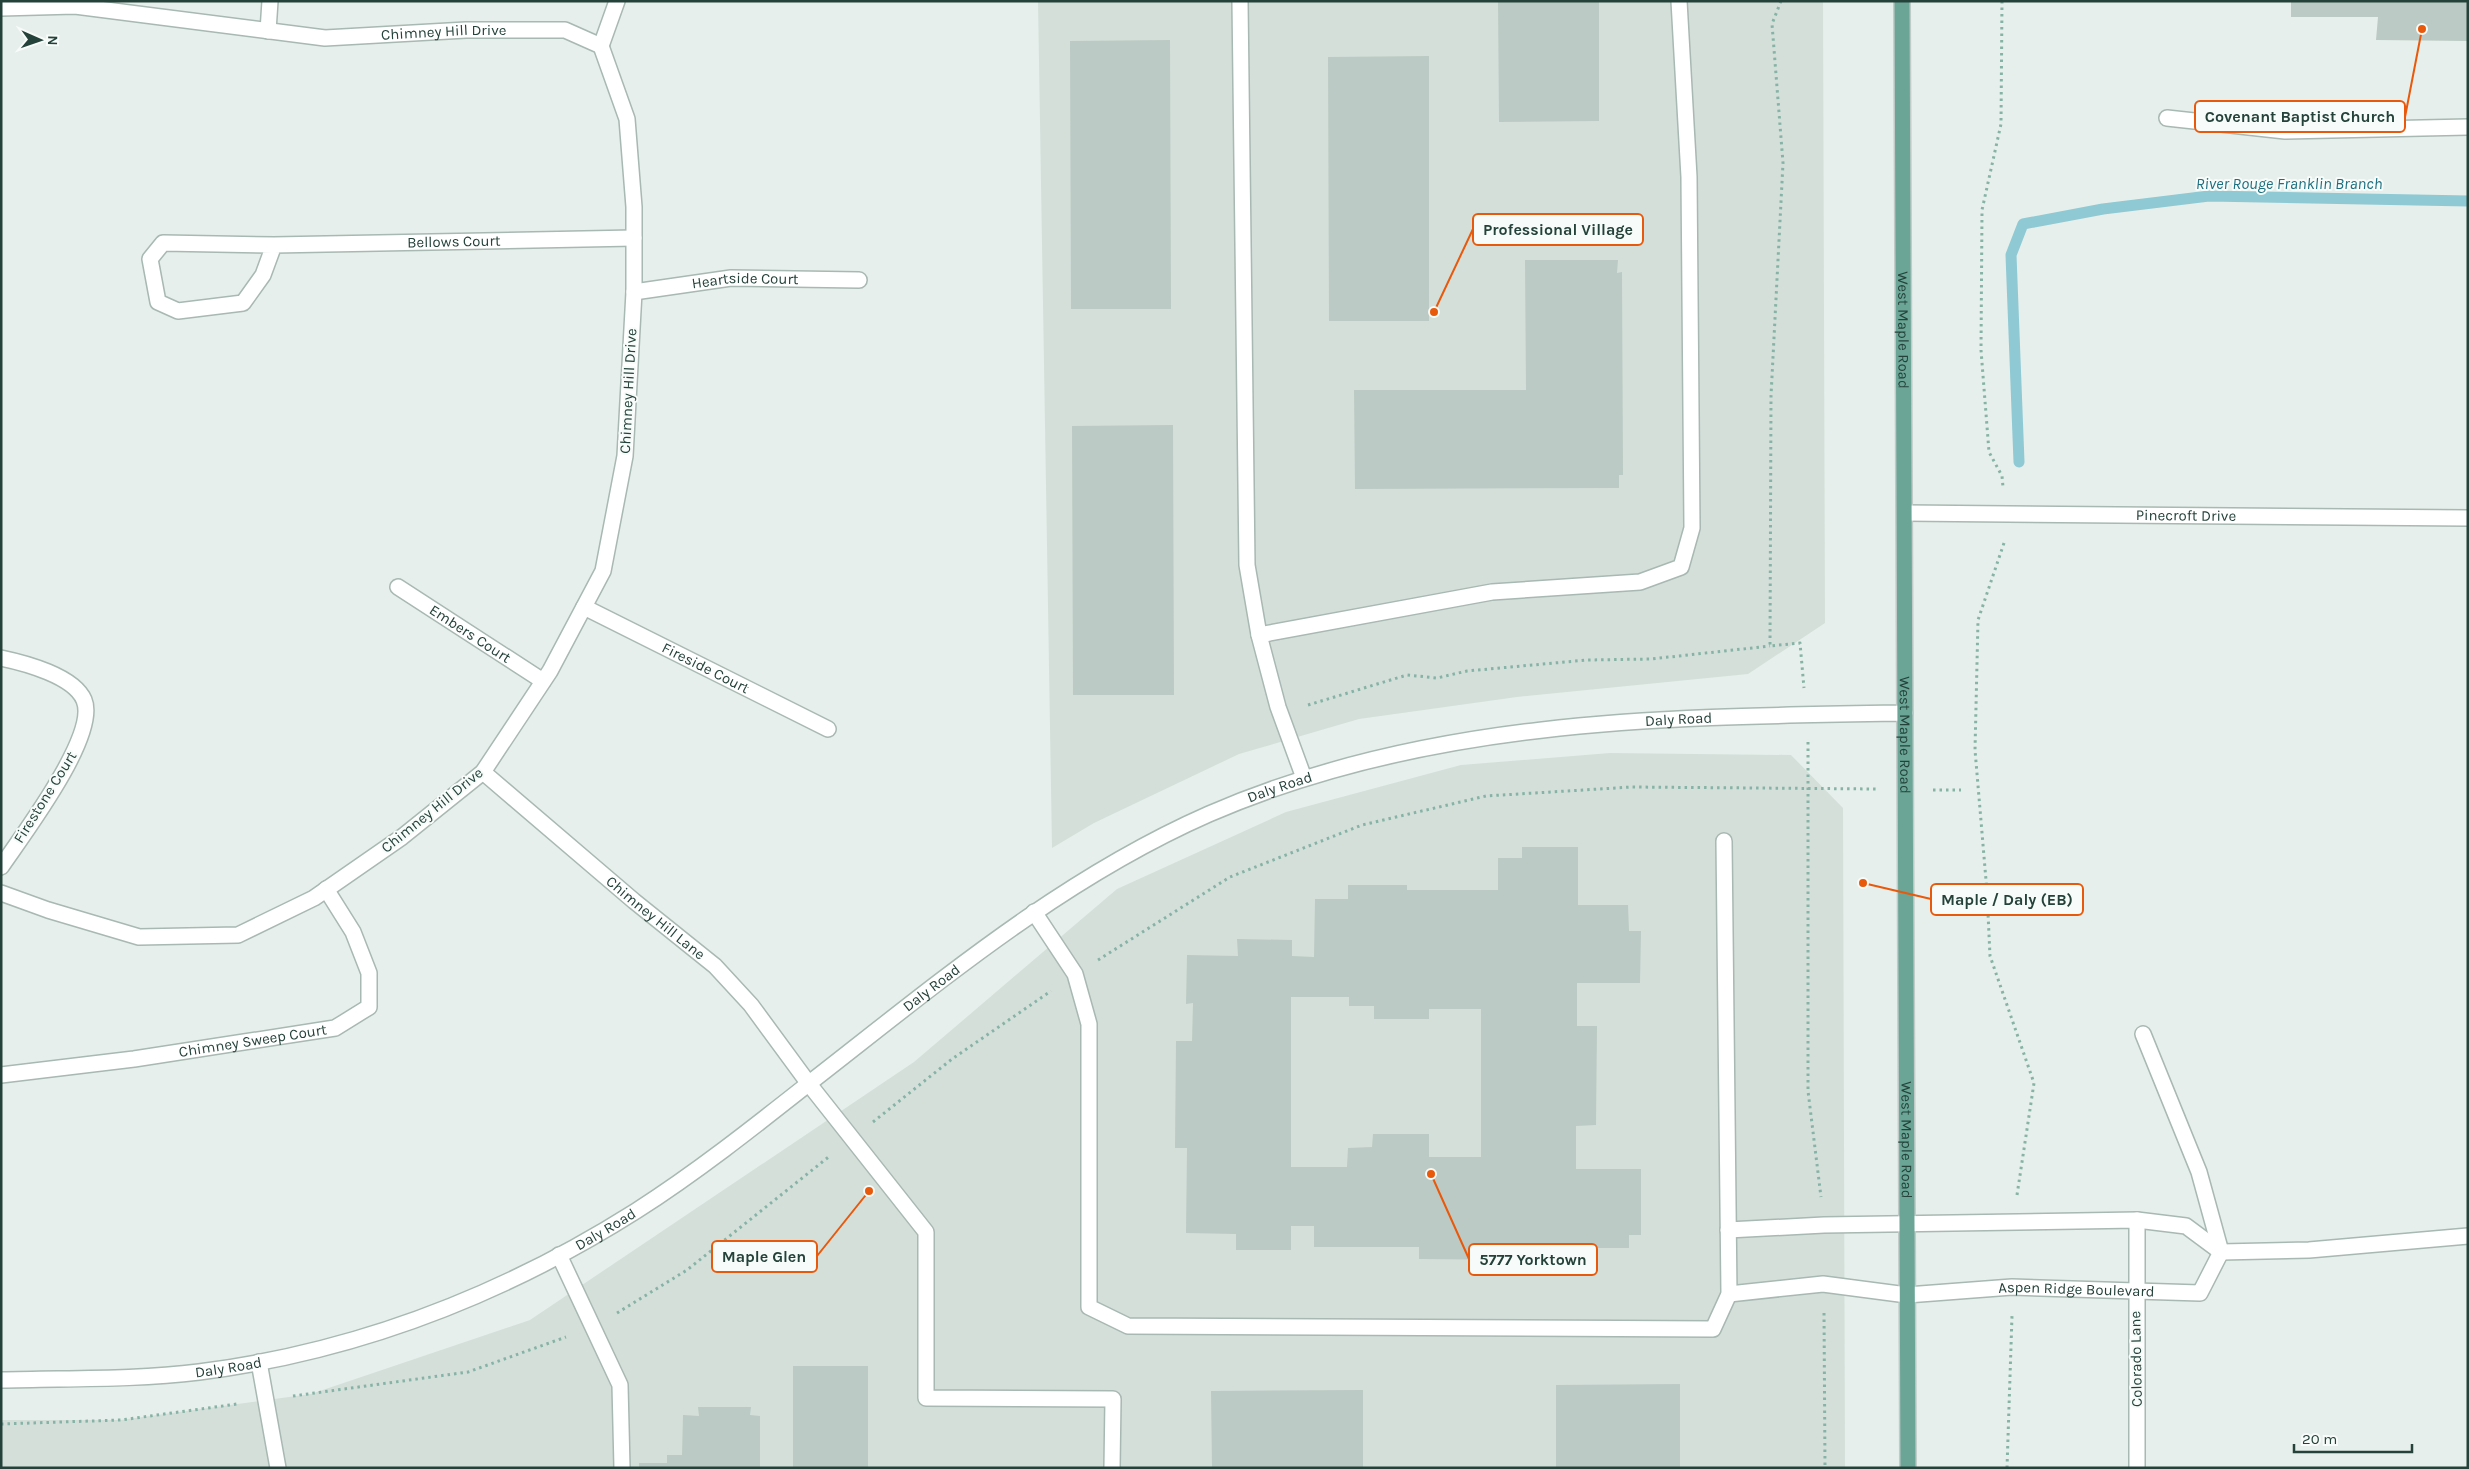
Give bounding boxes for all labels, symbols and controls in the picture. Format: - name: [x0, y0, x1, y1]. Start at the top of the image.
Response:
- north arrow: [15, 15, 65, 65]
- street label: Chimney Hill Drive: [380, 21, 507, 44]
- text: N: [44, 35, 61, 46]
- callout: Covenant Baptist Church: [2195, 101, 2405, 132]
- text: Covenant Baptist Church: [2205, 107, 2395, 126]
- water label: River Rouge Franklin Branch: [2196, 174, 2382, 193]
- callout: Professional Village: [1473, 214, 1643, 245]
- text: Professional Village: [1483, 220, 1633, 239]
- street label: Bellows Court: [407, 232, 501, 251]
- street label: Heartside Court: [691, 269, 799, 293]
- street label: West Maple Road: [1894, 271, 1913, 389]
- street label: Chimney Hill Drive: [616, 328, 640, 454]
- street label: Pinecroft Drive: [2136, 506, 2236, 525]
- street label: Embers Court: [426, 601, 515, 667]
- street label: Fireside Court: [659, 638, 753, 697]
- street label: West Maple Road: [1896, 676, 1914, 794]
- street label: Daly Road: [1644, 709, 1713, 730]
- street label: Firestone Court: [10, 747, 81, 846]
- street label: Chimney Hill Drive: [378, 764, 486, 856]
- street label: Daly Road: [1245, 768, 1314, 807]
- street label: Chimney Hill Lane: [602, 872, 709, 964]
- callout: Maple / Daly (EB): [1931, 884, 2083, 915]
- text: Maple / Daly (EB): [1941, 890, 2073, 909]
- street label: Daly Road: [899, 960, 964, 1016]
- street label: Chimney Sweep Court: [177, 1020, 328, 1061]
- street label: West Maple Road: [1897, 1081, 1916, 1199]
- street label: Daly Road: [572, 1204, 639, 1254]
- callout: Maple Glen: [712, 1241, 817, 1272]
- callout: 5777 Yorktown: [1469, 1244, 1597, 1275]
- text: Maple Glen: [722, 1247, 806, 1266]
- text: 5777 Yorktown: [1479, 1250, 1587, 1269]
- street label: Aspen Ridge Boulevard: [1998, 1278, 2155, 1301]
- street label: Colorado Lane: [2126, 1311, 2146, 1407]
- street label: Daly Road: [194, 1353, 263, 1381]
- scale bar: [2294, 1422, 2412, 1454]
- text: 20 m: [2302, 1430, 2337, 1448]

